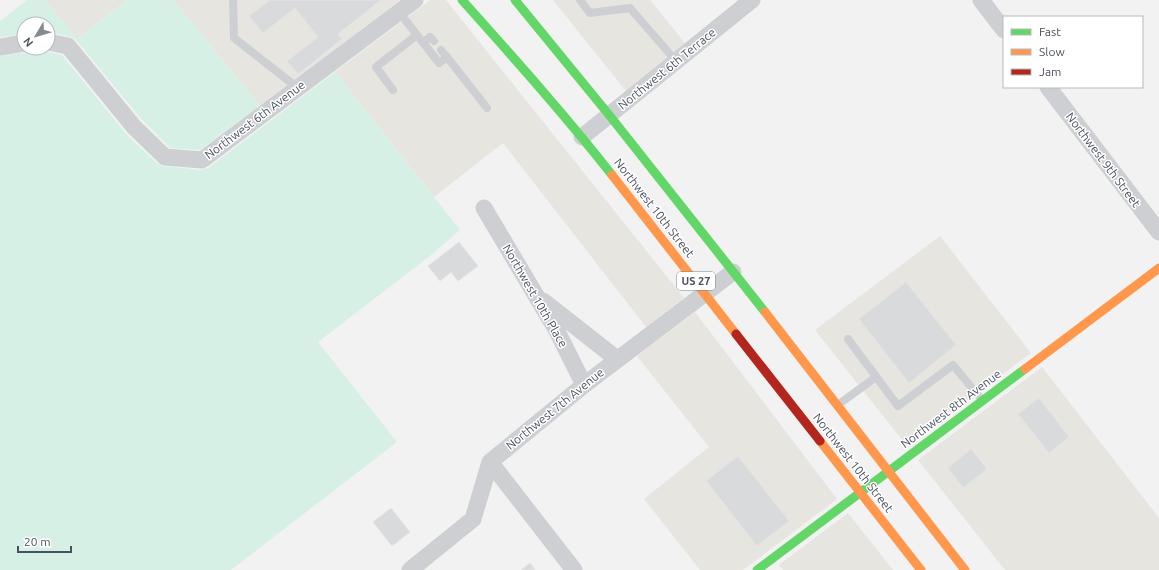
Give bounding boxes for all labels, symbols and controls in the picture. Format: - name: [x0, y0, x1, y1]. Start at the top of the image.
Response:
- north arrow: [16, 16, 56, 56]
- legend: [1003, 16, 1143, 88]
- street label: Northwest 6th Terrace: [615, 25, 718, 112]
- text: Fast: [1039, 25, 1061, 38]
- text: N: [21, 35, 35, 49]
- text: Slow: [1039, 45, 1065, 58]
- text: Jam: [1039, 65, 1061, 78]
- street label: Northwest 6th Avenue: [202, 78, 307, 161]
- street label: Northwest 9th Street: [1064, 110, 1143, 210]
- street label: Northwest 10th Street: [612, 156, 697, 260]
- street label: Northwest 10th Place: [501, 242, 570, 350]
- road number: US 27: [677, 272, 715, 290]
- street label: Northwest 7th Avenue: [503, 365, 606, 452]
- street label: Northwest 8th Avenue: [898, 367, 1003, 450]
- street label: Northwest 10th Street: [811, 411, 896, 515]
- scale bar: [18, 528, 71, 554]
- text: 20 m: [24, 535, 51, 548]

